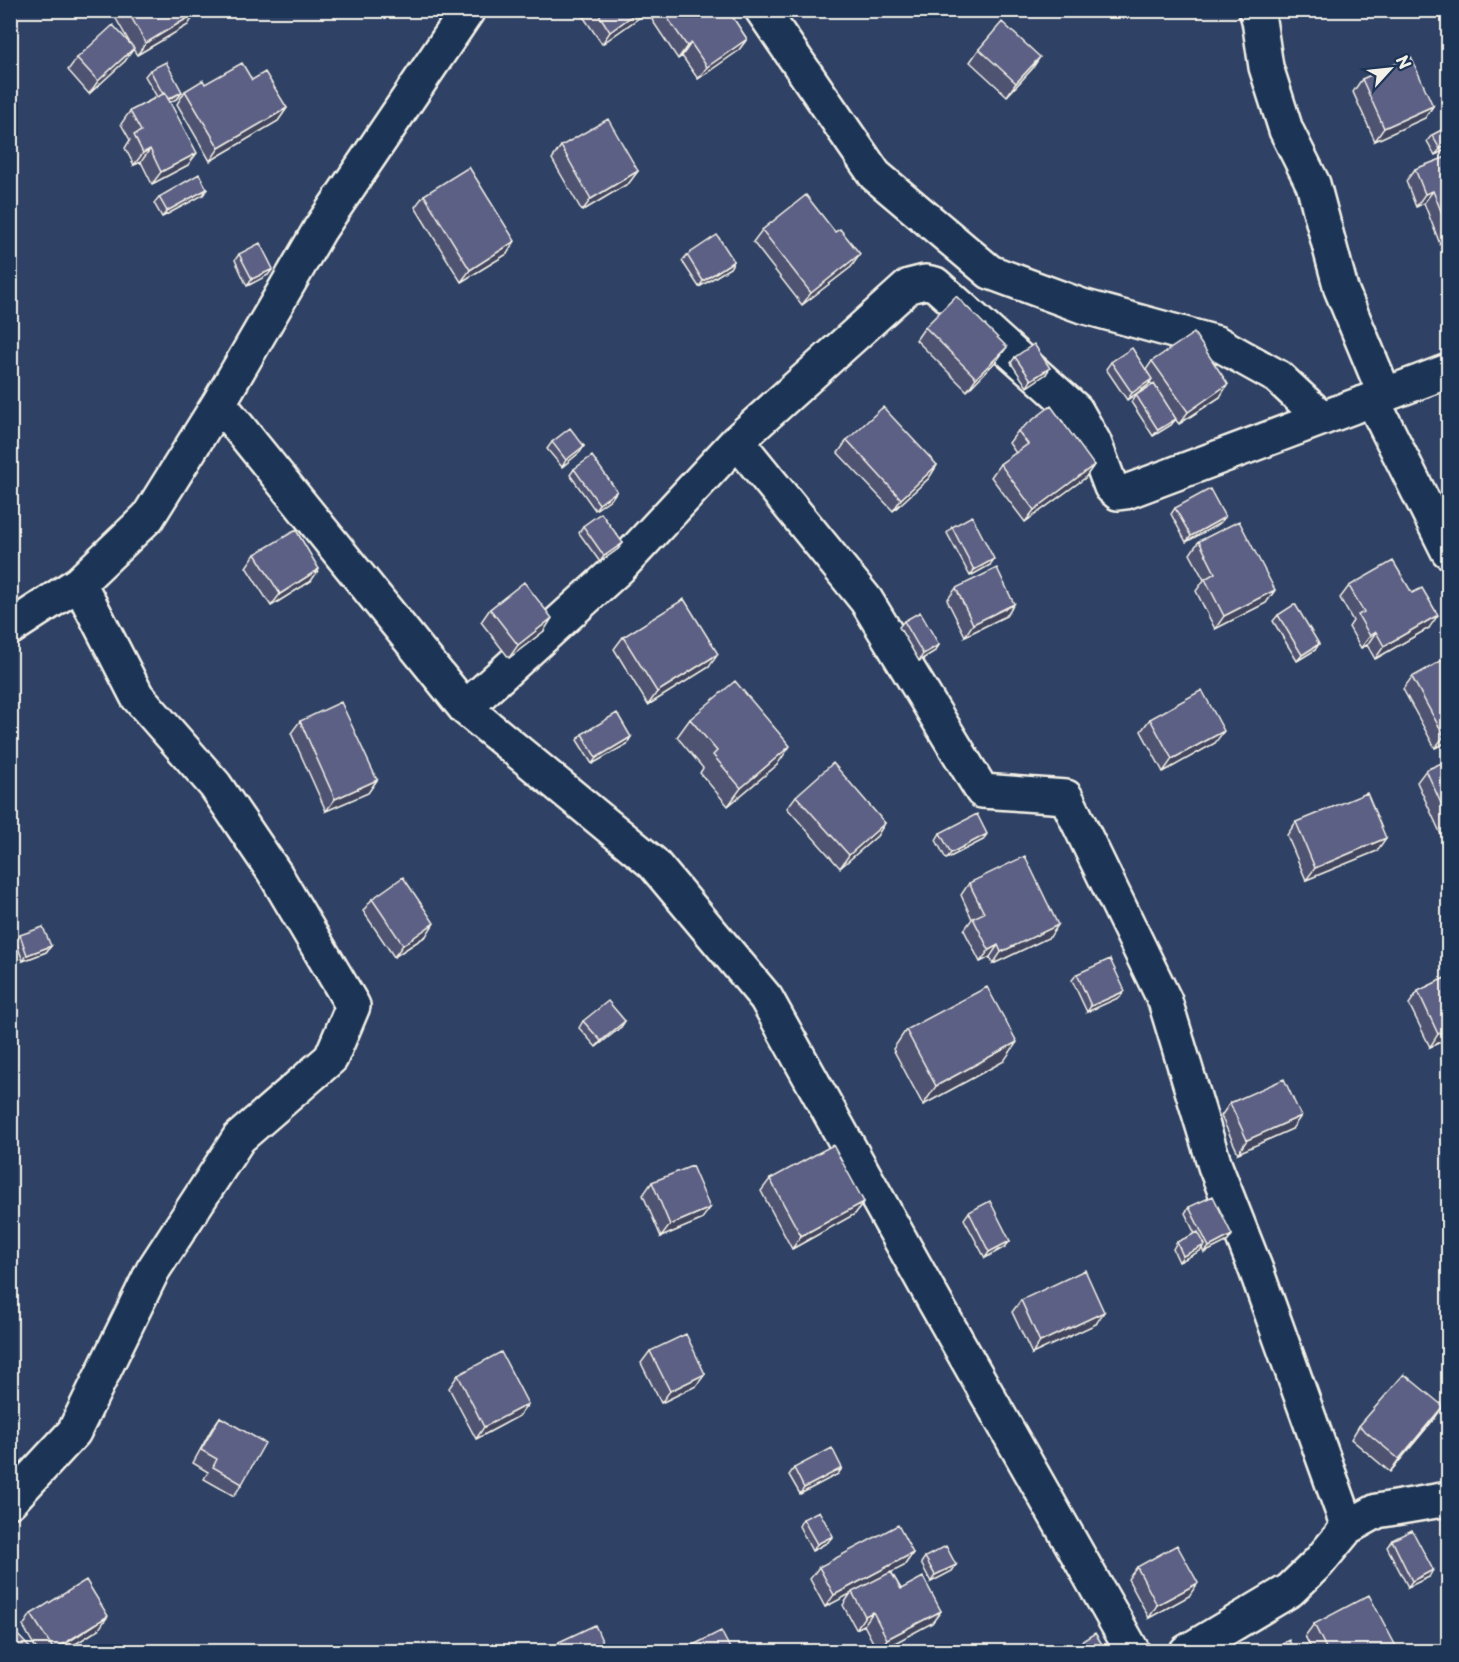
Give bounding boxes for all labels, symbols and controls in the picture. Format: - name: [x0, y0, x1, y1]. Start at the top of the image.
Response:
- north arrow: [1360, 39, 1420, 99]
- text: N: [1391, 51, 1418, 73]

